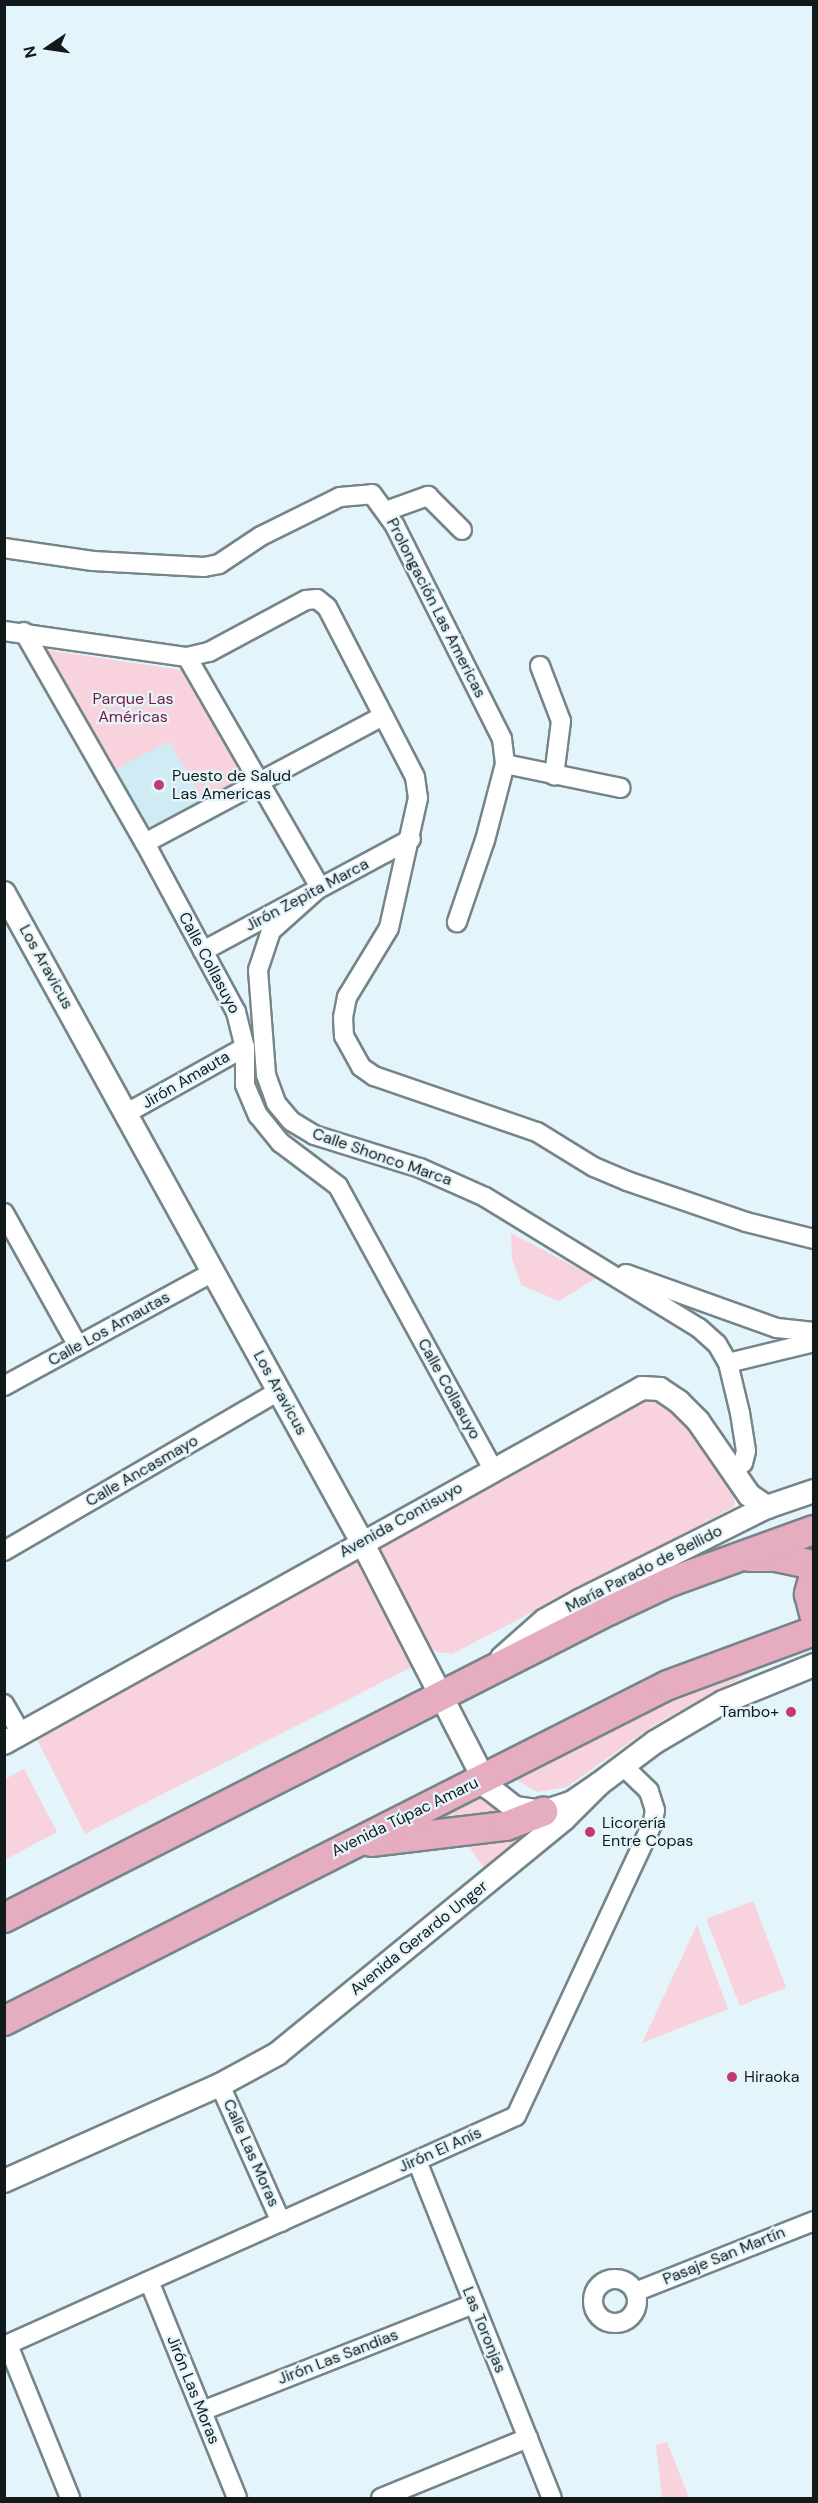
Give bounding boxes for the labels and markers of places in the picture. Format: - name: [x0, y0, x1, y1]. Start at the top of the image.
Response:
- place label: Puesto de Salud Las Americas: [172, 766, 291, 804]
- marker: Puesto de Salud Las Americas: [150, 776, 168, 794]
- place label: Tambo+: [720, 1702, 779, 1722]
- marker: Tambo+: [784, 1705, 798, 1719]
- place label: Licorería Entre Copas: [602, 1813, 693, 1851]
- marker: Licorería Entre Copas: [583, 1825, 597, 1839]
- place label: Hiraoka: [744, 2067, 800, 2087]
- marker: Hiraoka: [725, 2070, 739, 2084]

